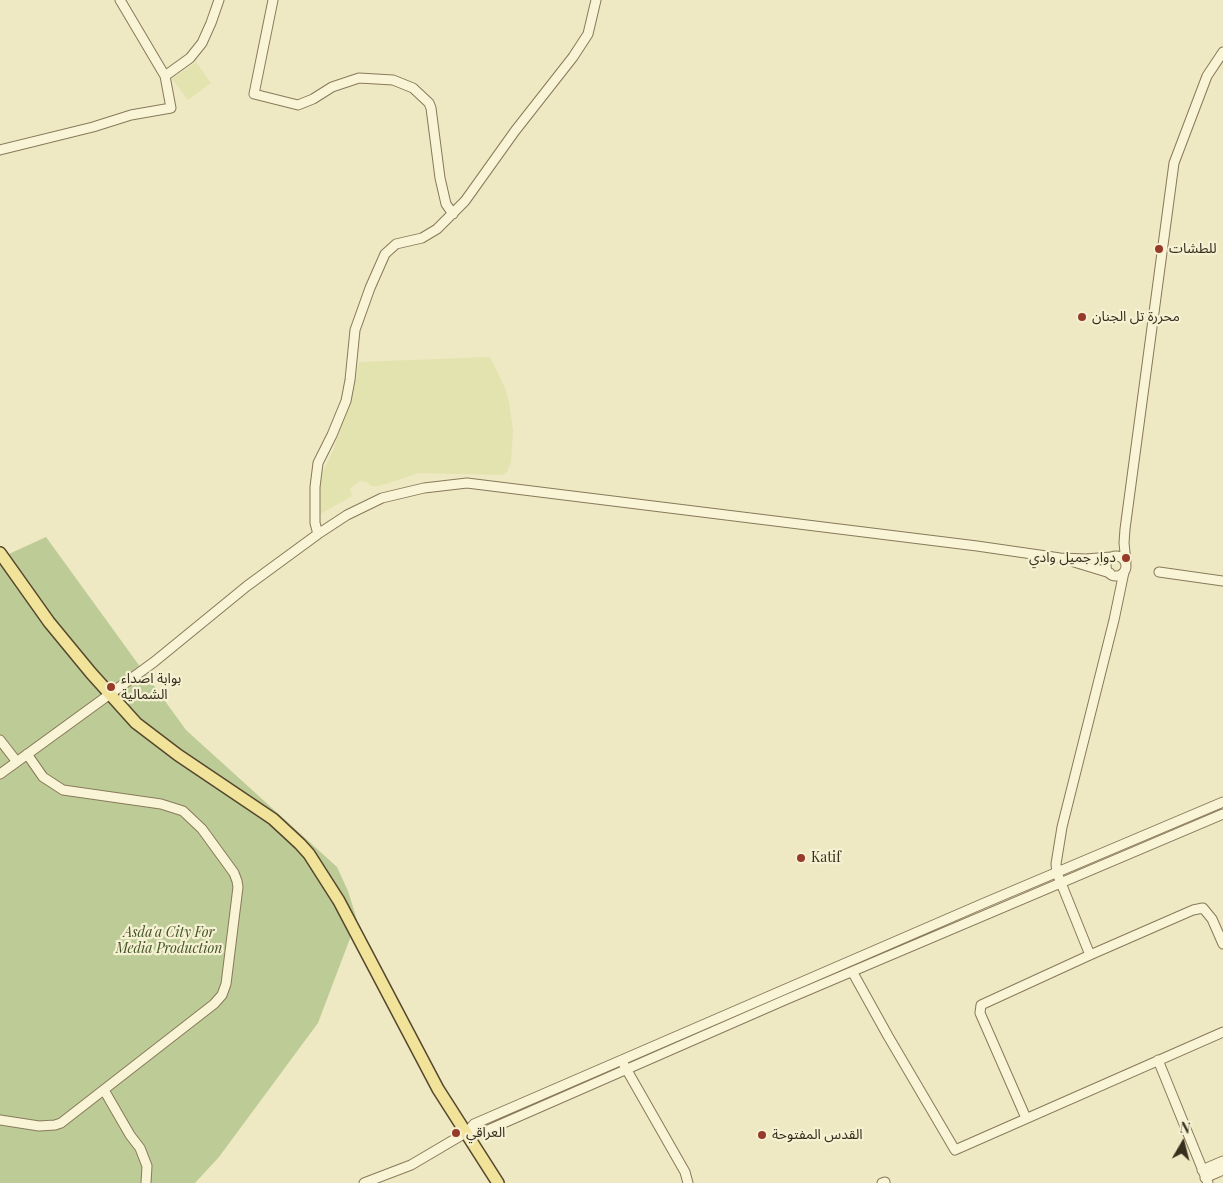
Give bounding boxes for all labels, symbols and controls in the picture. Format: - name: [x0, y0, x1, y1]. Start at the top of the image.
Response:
- place label: للطشات: [1169, 241, 1217, 257]
- marker: للطشات: [1153, 243, 1165, 255]
- place label: محررة تل الجنان: [1092, 309, 1180, 325]
- marker: محررة تل الجنان: [1076, 311, 1088, 323]
- place label: دوار جميل وادي: [1029, 550, 1116, 566]
- marker: دوار جميل وادي: [1120, 552, 1132, 564]
- place label: بوابة اصداء الشمالية: [121, 671, 181, 704]
- marker: بوابة اصداء الشمالية: [105, 681, 117, 693]
- place label: Katif: [811, 850, 841, 866]
- marker: Katif: [795, 852, 807, 864]
- park label: Asda'a City For Media Production: [116, 925, 222, 958]
- north arrow: [1158, 1118, 1208, 1168]
- text: N: [1179, 1118, 1191, 1138]
- place label: العراقي: [466, 1125, 505, 1141]
- marker: العراقي: [450, 1127, 462, 1139]
- place label: القدس المفتوحة: [772, 1127, 863, 1143]
- marker: القدس المفتوحة: [756, 1129, 768, 1141]

